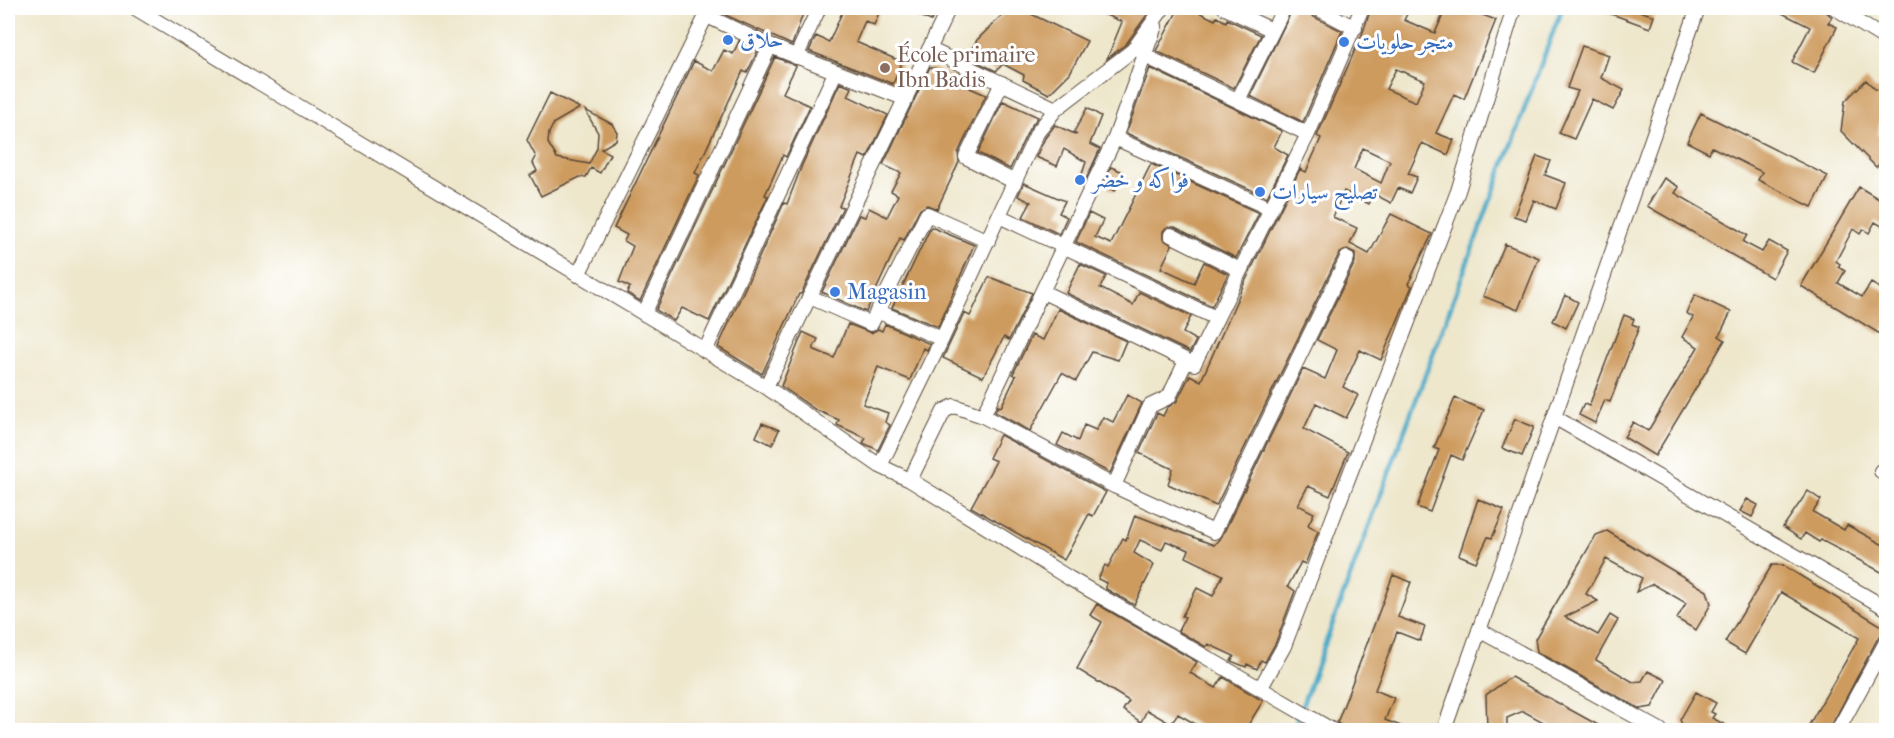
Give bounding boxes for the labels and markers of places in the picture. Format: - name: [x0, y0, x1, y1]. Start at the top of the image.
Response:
- place label: حلاق: [740, 27, 784, 53]
- place label: متجر حلويات: [1356, 29, 1454, 56]
- marker: حلاق: [721, 33, 735, 47]
- marker: متجر حلويات: [1337, 35, 1351, 49]
- place label: École primaire Ibn Badis: [897, 41, 1035, 93]
- marker: École primaire Ibn Badis: [878, 61, 892, 75]
- place label: فواكه و خضر: [1090, 166, 1189, 194]
- marker: فواكه و خضر: [1073, 173, 1087, 187]
- place label: تصليح سيارات: [1272, 179, 1378, 211]
- marker: تصليح سيارات: [1253, 185, 1267, 199]
- place label: Magasin: [847, 279, 927, 305]
- marker: Magasin: [828, 285, 842, 299]

